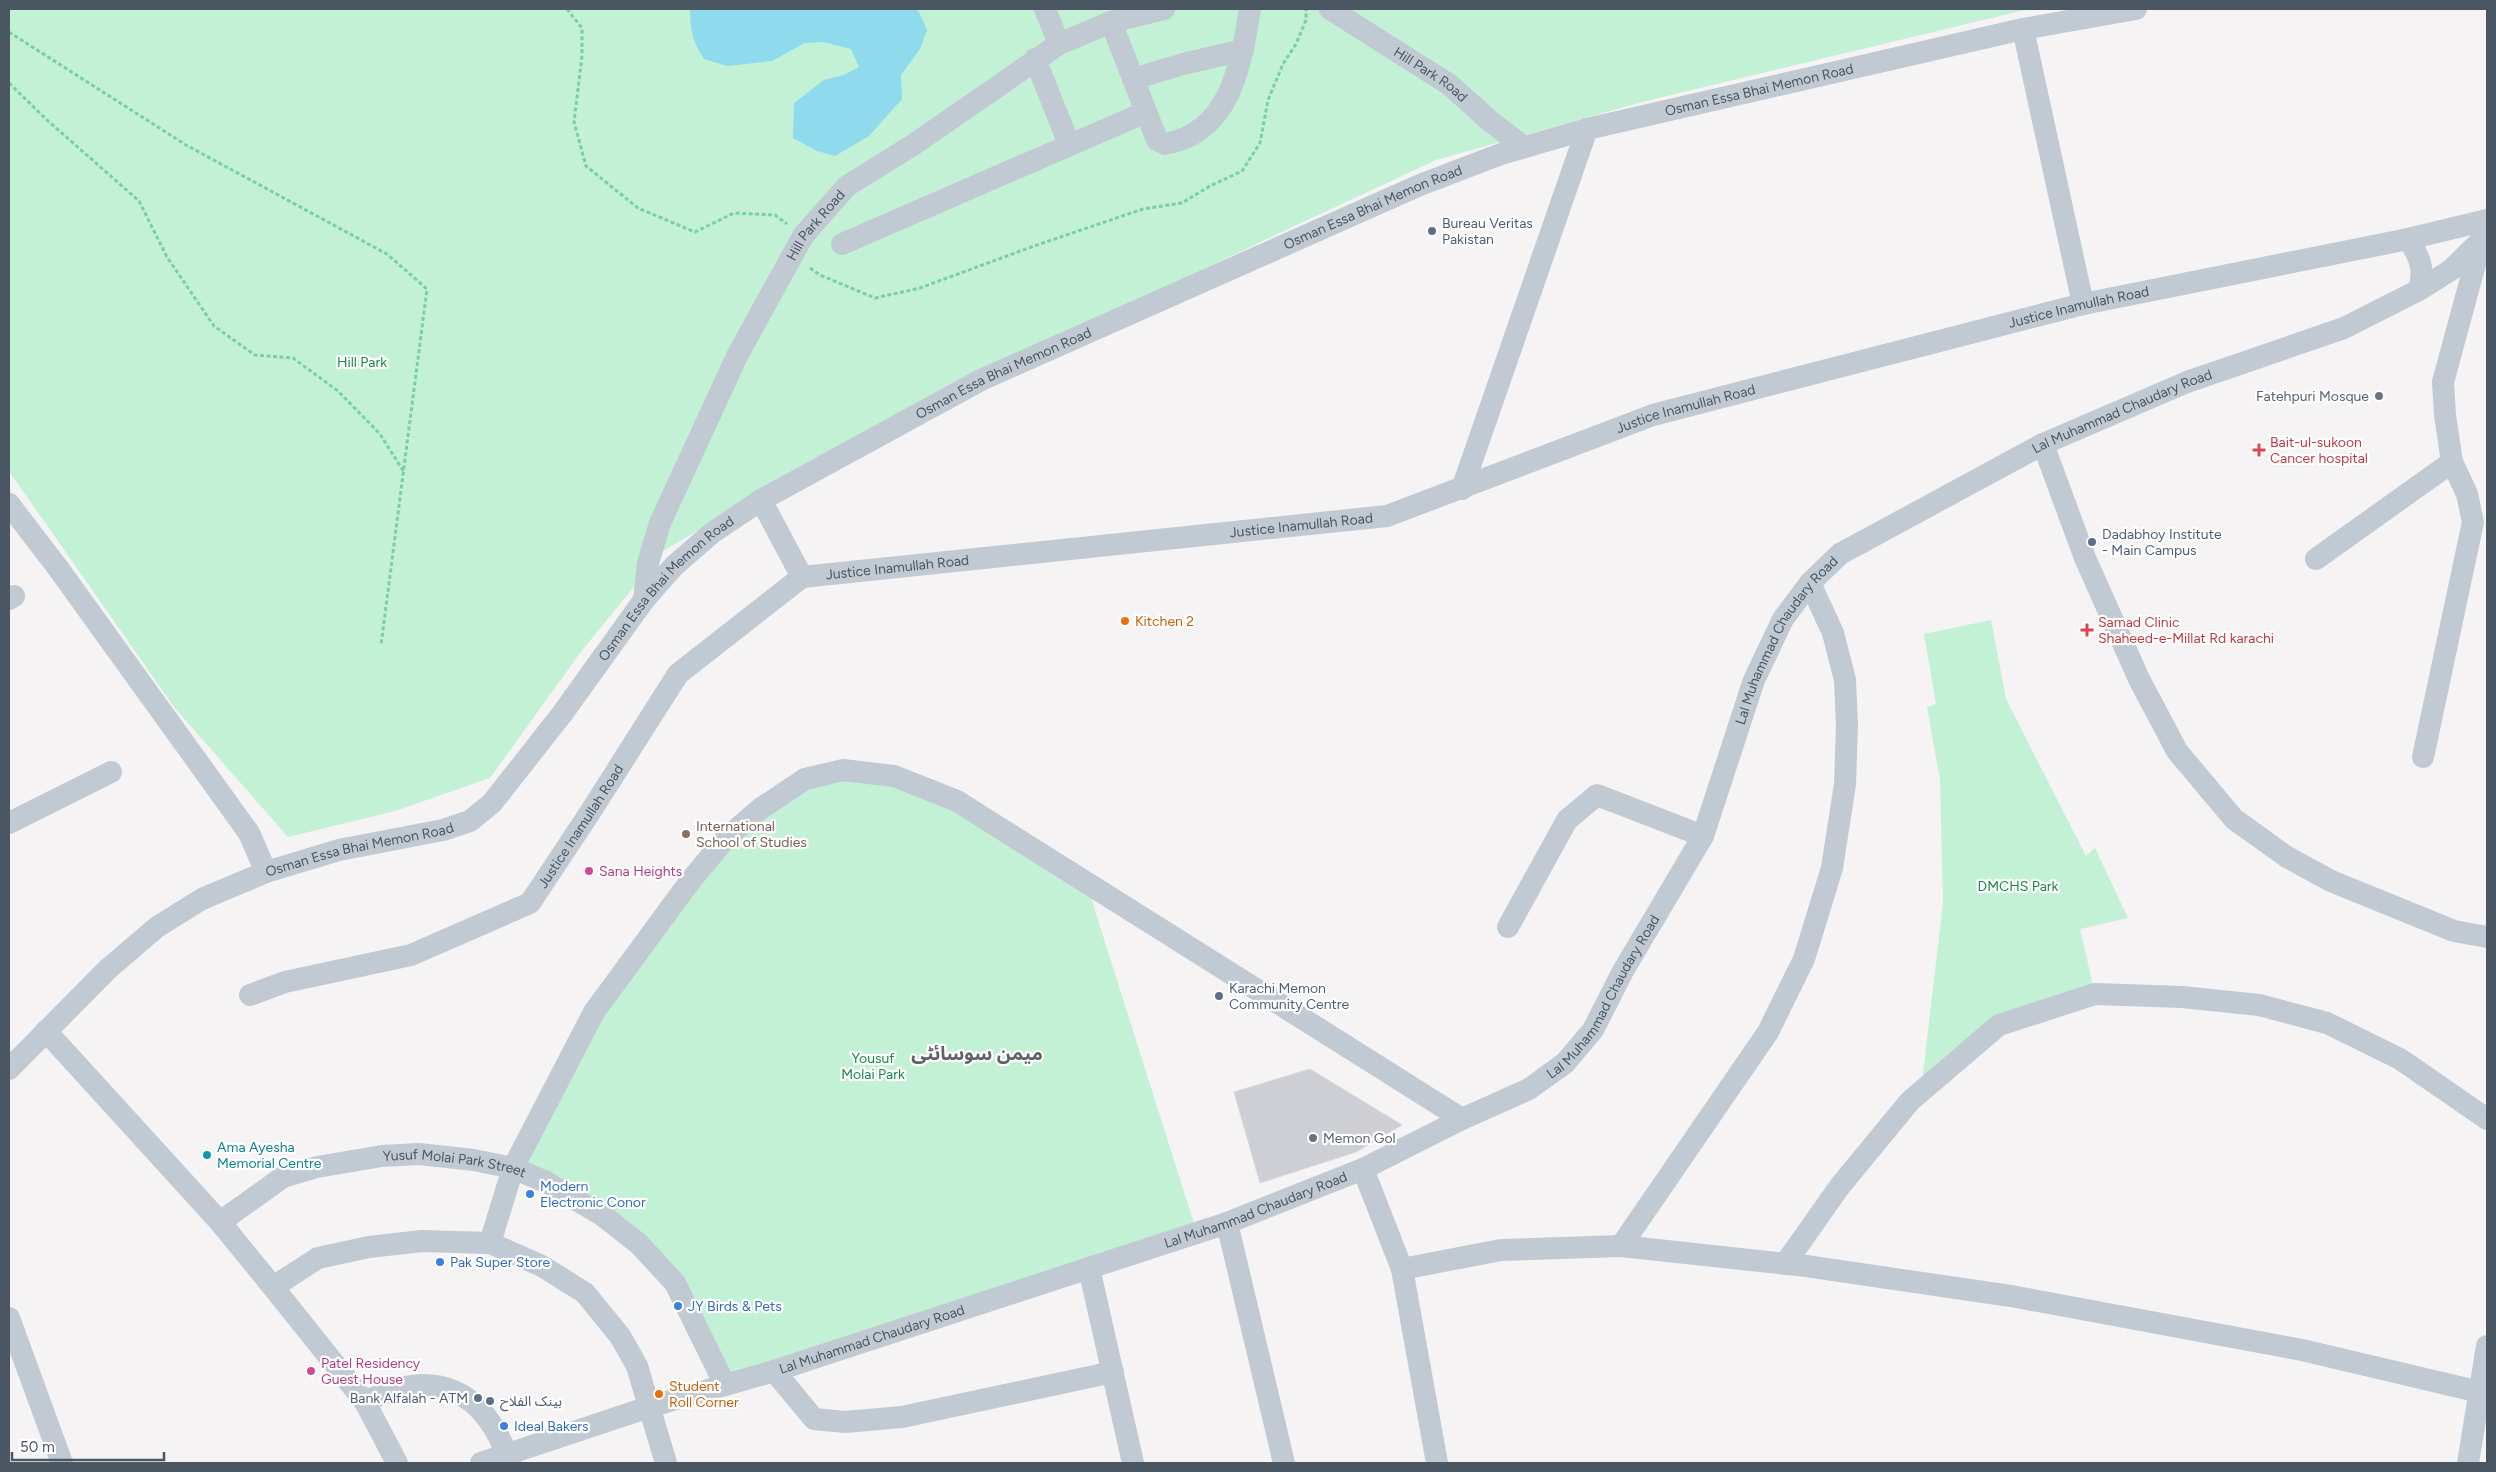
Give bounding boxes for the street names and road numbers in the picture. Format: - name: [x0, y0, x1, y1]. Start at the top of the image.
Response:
- street label: Hill Park Road: [1390, 43, 1471, 106]
- street label: Osman Essa Bhai Memon Road: [1663, 60, 1855, 120]
- street label: Osman Essa Bhai Memon Road: [1281, 162, 1465, 254]
- street label: Hill Park Road: [783, 186, 849, 264]
- street label: Justice Inamullah Road: [2006, 283, 2151, 332]
- street label: Osman Essa Bhai Memon Road: [913, 324, 1094, 423]
- street label: Lal Muhammad Chaudary Road: [2029, 366, 2214, 457]
- street label: Justice Inamullah Road: [1614, 381, 1757, 437]
- street label: Justice Inamullah Road: [1229, 510, 1374, 541]
- street label: Osman Essa Bhai Memon Road: [595, 513, 737, 664]
- street label: Justice Inamullah Road: [825, 552, 970, 583]
- street label: Lal Muhammad Chaudary Road: [1732, 553, 1842, 727]
- street label: Justice Inamullah Road: [534, 761, 627, 891]
- street label: Osman Essa Bhai Memon Road: [263, 819, 456, 881]
- street label: Lal Muhammad Chaudary Road: [1543, 912, 1663, 1083]
- street label: Yusuf Molai Park Street: [382, 1146, 529, 1182]
- street label: Lal Muhammad Chaudary Road: [1162, 1168, 1350, 1252]
- street label: Lal Muhammad Chaudary Road: [777, 1301, 967, 1378]

